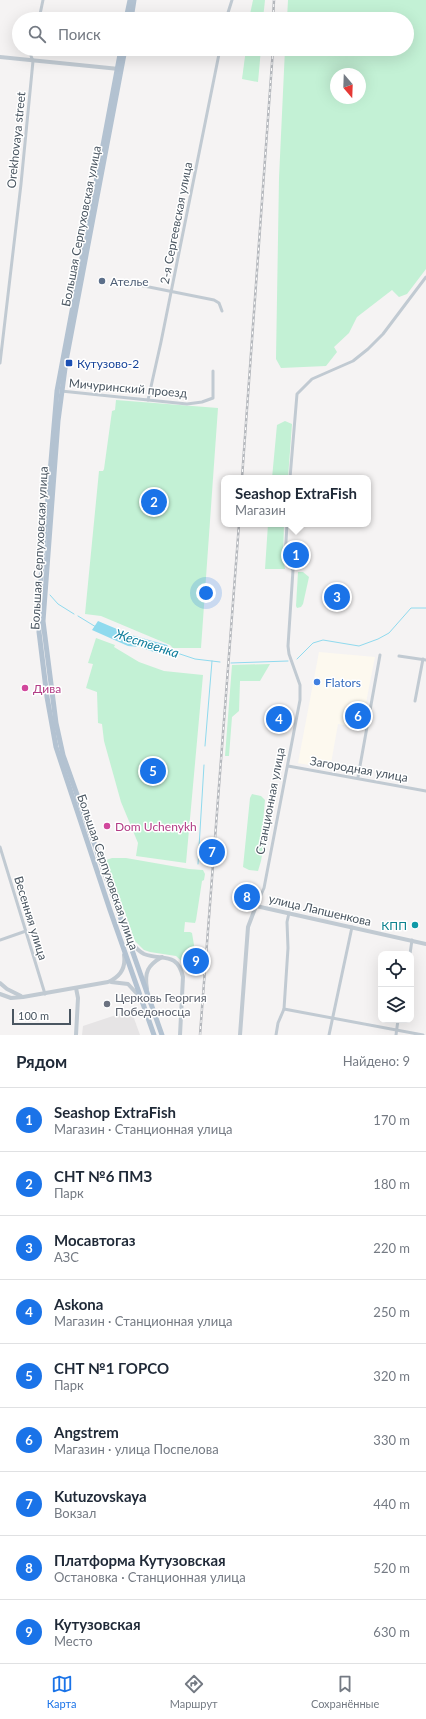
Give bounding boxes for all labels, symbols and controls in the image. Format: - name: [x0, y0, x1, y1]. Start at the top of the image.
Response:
- search box: [12, 12, 414, 56]
- icon: search: [26, 23, 48, 45]
- text: Поиск: [58, 25, 101, 43]
- north arrow: [330, 68, 366, 104]
- street label: Orekhovaya street: [3, 90, 29, 189]
- street label: Большая Серпуховская улица: [58, 144, 104, 308]
- street label: 2-я Сергеевская улица: [157, 161, 195, 285]
- place label: Ателье: [110, 274, 149, 289]
- marker: Ателье: [97, 276, 107, 286]
- place label: Кутузово-2: [77, 356, 139, 371]
- marker: Кутузово-2: [64, 358, 74, 368]
- street label: Мичуринский проезд: [68, 375, 188, 401]
- street label: Большая Серпуховская улица: [27, 466, 51, 630]
- popup: [221, 475, 371, 527]
- text: Seashop ExtraFish: [235, 484, 357, 502]
- pin: 2: [141, 487, 167, 517]
- text: Магазин: [235, 502, 286, 518]
- pin: 1: [283, 540, 309, 570]
- pin: 3: [324, 582, 350, 612]
- your location: [196, 583, 216, 603]
- water label: Жественка: [112, 625, 181, 661]
- place label: Flators: [325, 675, 361, 690]
- marker: Flators: [312, 677, 322, 687]
- place label: Дива: [33, 681, 61, 696]
- marker: Дива: [20, 683, 30, 693]
- pin: 6: [345, 701, 371, 731]
- pin: 4: [266, 704, 292, 734]
- street label: Станционная улица: [252, 746, 288, 856]
- street label: Загородная улица: [309, 753, 409, 785]
- pin: 5: [140, 756, 166, 786]
- street label: Большая Серпуховская улица: [74, 792, 142, 952]
- place label: Dom Uchenykh: [115, 819, 197, 834]
- marker: Dom Uchenykh: [102, 821, 112, 831]
- pin: 7: [199, 837, 225, 867]
- street label: Весенняя улица: [11, 874, 51, 962]
- pin: 8: [234, 882, 260, 912]
- street label: улица Лапшенкова: [267, 891, 373, 929]
- place label: КПП: [381, 918, 407, 933]
- marker: КПП: [410, 920, 420, 930]
- pin: 9: [183, 946, 209, 976]
- map controls: [378, 951, 414, 1023]
- button: locate: [378, 951, 414, 987]
- button: layers: [378, 987, 414, 1023]
- place label: Церковь Георгия Победоносца: [115, 990, 207, 1019]
- marker: Церковь Георгия Победоносца: [102, 999, 112, 1009]
- scale bar: [12, 1007, 71, 1026]
- text: 100 m: [18, 1009, 49, 1022]
- text: Рядом: [16, 1051, 67, 1072]
- text: Найдено: 9: [343, 1053, 410, 1069]
- text: Seashop ExtraFish: [54, 1103, 176, 1121]
- text: 1: [25, 1112, 33, 1128]
- text: 170 m: [373, 1112, 410, 1128]
- text: Магазин · Станционная улица: [54, 1121, 233, 1137]
- text: СНТ №6 ПМЗ: [54, 1167, 152, 1185]
- text: 2: [25, 1176, 33, 1192]
- text: 180 m: [373, 1176, 410, 1192]
- text: Парк: [54, 1185, 84, 1201]
- text: Мосавтогаз: [54, 1231, 136, 1249]
- text: 3: [25, 1240, 33, 1256]
- text: 220 m: [373, 1240, 410, 1256]
- text: АЗС: [54, 1249, 79, 1265]
- text: Askona: [54, 1295, 103, 1313]
- text: 4: [25, 1304, 33, 1320]
- text: 250 m: [373, 1304, 410, 1320]
- text: Магазин · Станционная улица: [54, 1313, 233, 1329]
- text: СНТ №1 ГОРСО: [54, 1359, 169, 1377]
- text: 5: [25, 1368, 33, 1384]
- text: 320 m: [373, 1368, 410, 1384]
- text: Парк: [54, 1377, 84, 1393]
- text: Angstrem: [54, 1423, 119, 1441]
- text: 6: [25, 1432, 33, 1448]
- text: 330 m: [373, 1432, 410, 1448]
- text: Магазин · улица Поспелова: [54, 1441, 219, 1457]
- text: Kutuzovskaya: [54, 1487, 147, 1505]
- text: 7: [25, 1496, 33, 1512]
- text: 440 m: [373, 1496, 410, 1512]
- text: Вокзал: [54, 1505, 96, 1521]
- text: Платформа Кутузовская: [54, 1551, 226, 1569]
- text: 8: [25, 1560, 33, 1576]
- text: 520 m: [373, 1560, 410, 1576]
- text: Остановка · Станционная улица: [54, 1569, 246, 1585]
- text: Кутузовская: [54, 1615, 141, 1633]
- text: 9: [25, 1624, 33, 1640]
- text: 630 m: [373, 1624, 410, 1640]
- text: Место: [54, 1633, 93, 1649]
- tab: Карта: [47, 1673, 76, 1710]
- tab: Маршрут: [170, 1673, 218, 1710]
- tab: Сохранённые: [311, 1673, 379, 1710]

